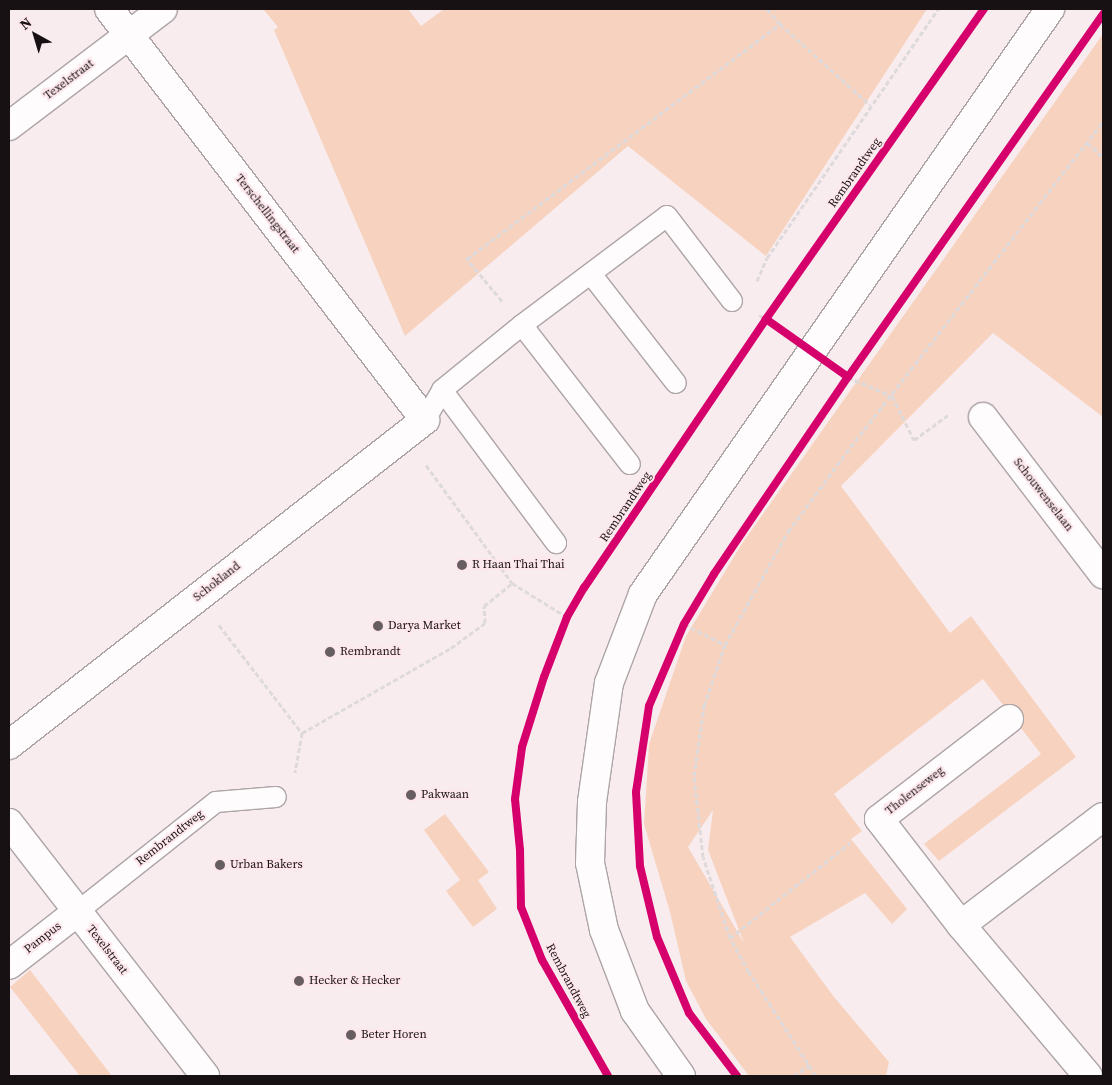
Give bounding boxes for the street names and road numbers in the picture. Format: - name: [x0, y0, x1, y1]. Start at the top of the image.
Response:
- street label: Texelstraat: [41, 57, 97, 103]
- street label: Rembrandtweg: [826, 135, 884, 211]
- street label: Terschellingstraat: [232, 172, 302, 256]
- street label: Schouwenselaan: [1010, 456, 1076, 534]
- street label: Rembrandtweg: [597, 469, 655, 545]
- street label: Schokland: [191, 559, 243, 605]
- street label: Tholenseweg: [883, 764, 947, 818]
- street label: Rembrandtweg: [133, 807, 207, 869]
- street label: Pampus: [22, 919, 64, 957]
- street label: Texelstraat: [83, 923, 131, 977]
- street label: Rembrandtweg: [542, 941, 594, 1021]

